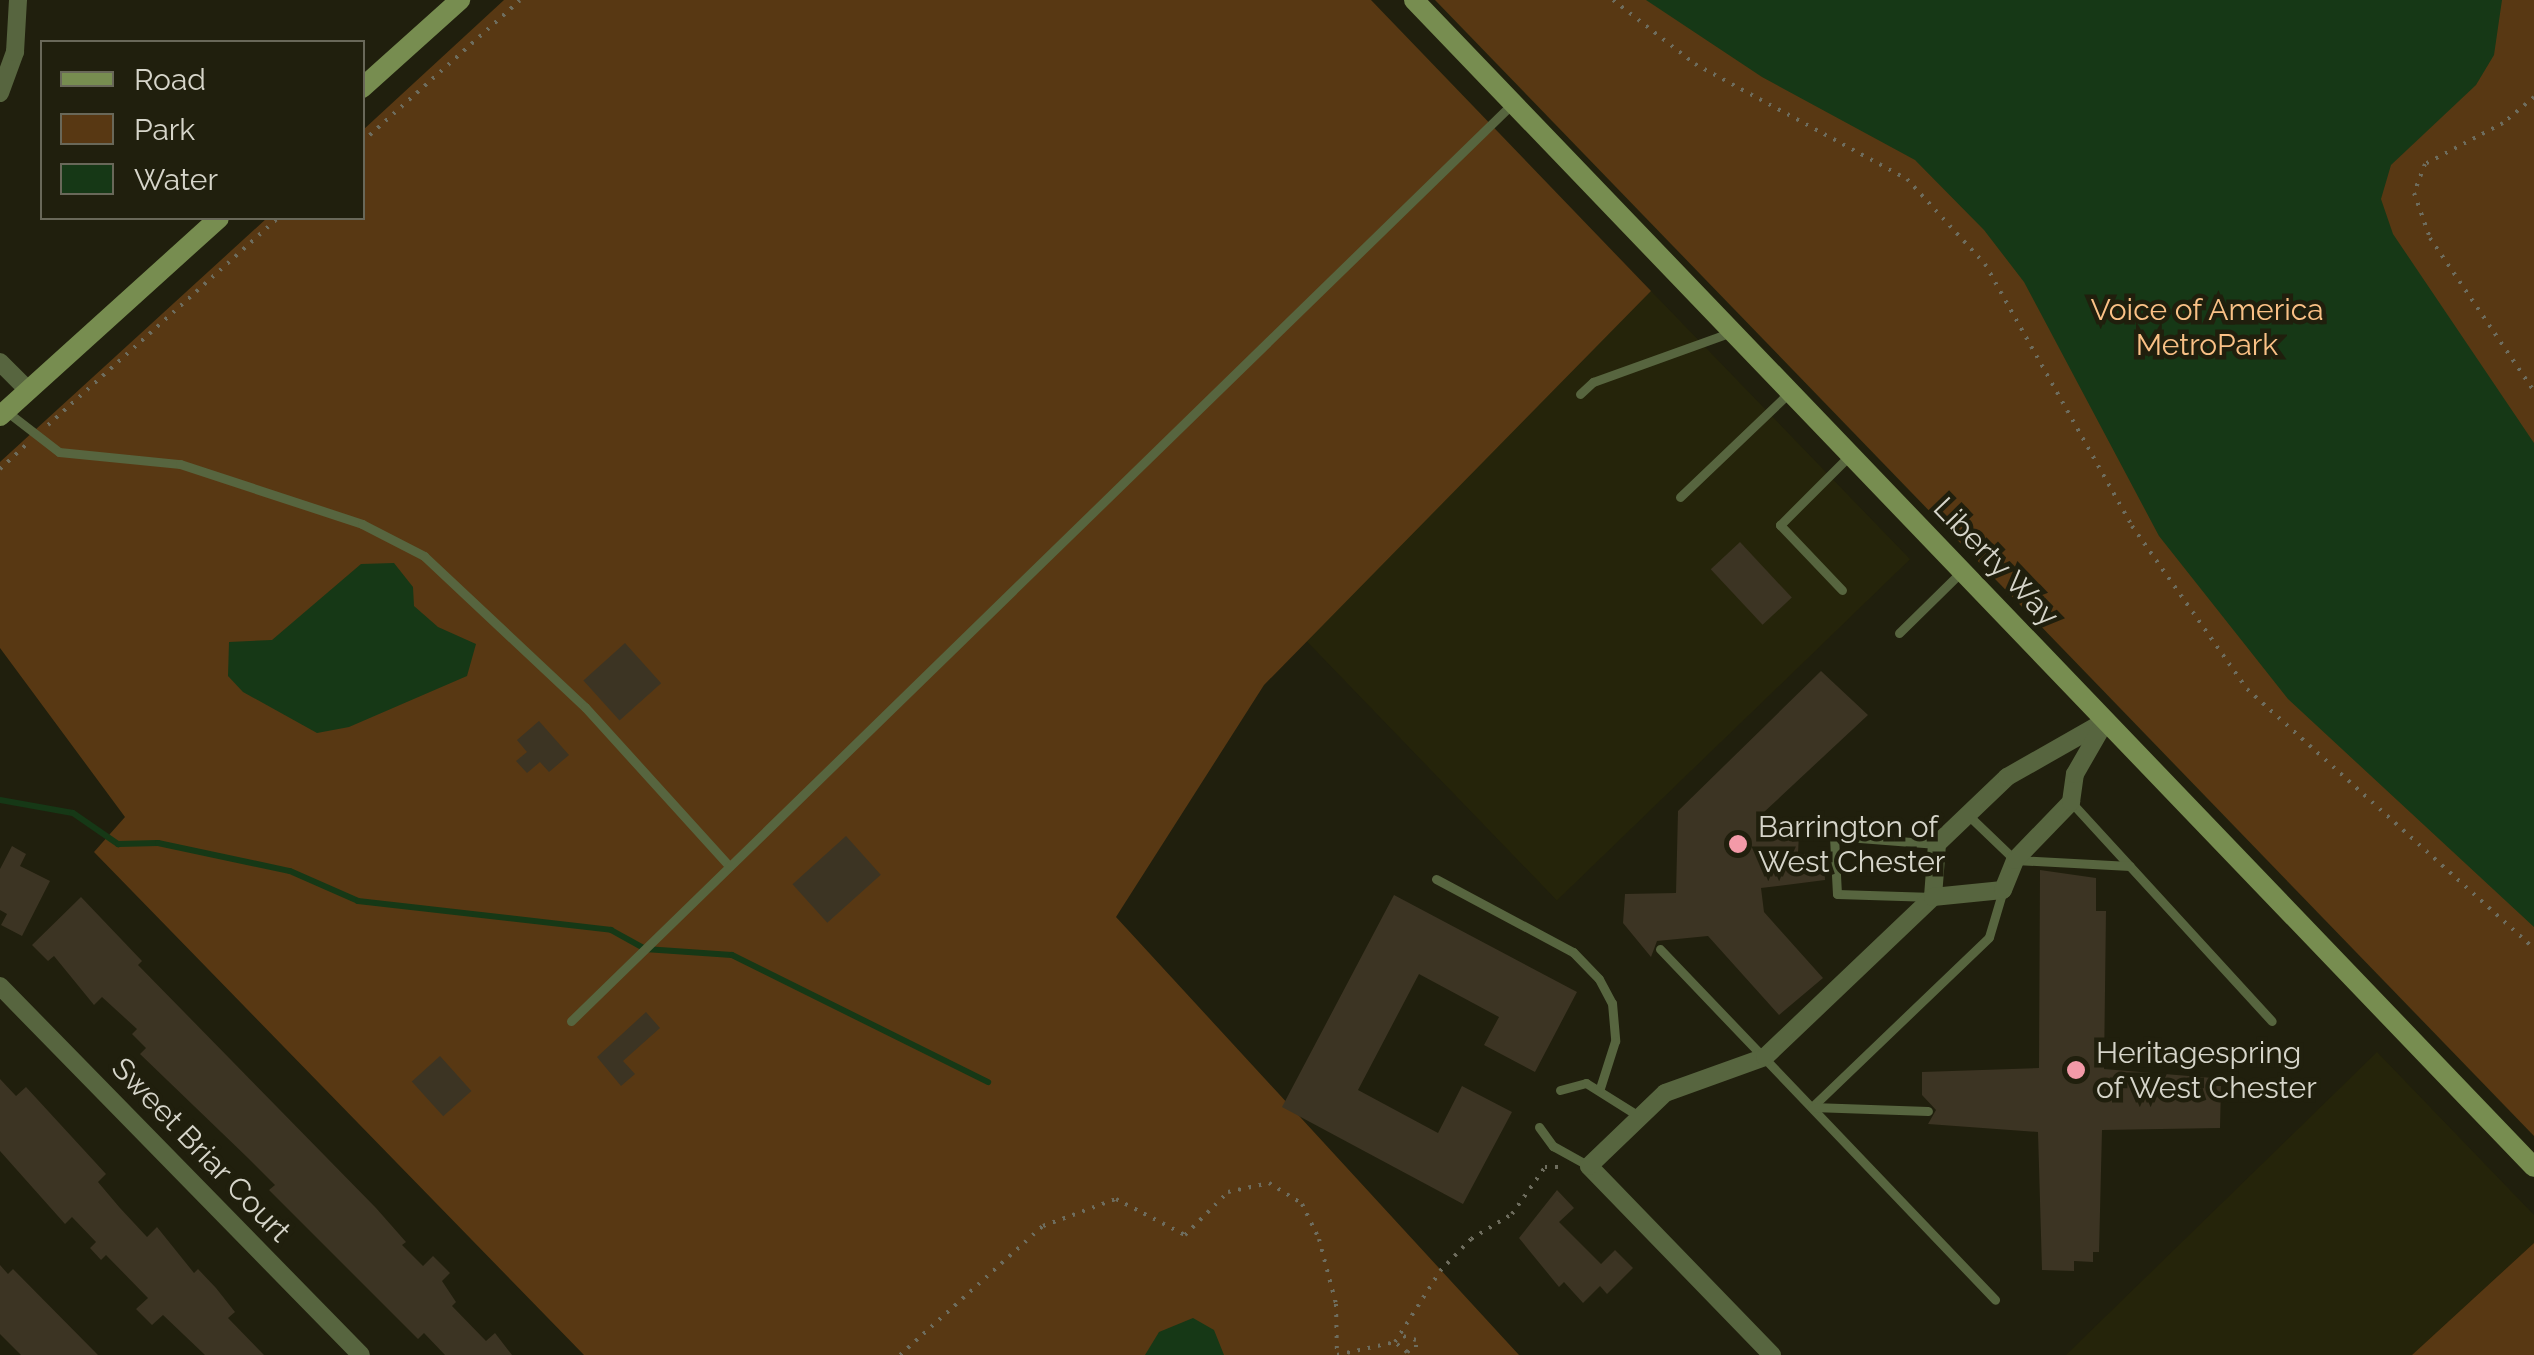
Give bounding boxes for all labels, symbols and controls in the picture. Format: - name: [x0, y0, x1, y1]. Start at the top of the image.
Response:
- legend: [40, 40, 365, 220]
- text: Road: [134, 62, 206, 97]
- text: Park: [134, 112, 195, 147]
- text: Water: [134, 162, 218, 197]
- park label: Voice of America MetroPark: [2090, 292, 2324, 362]
- street label: Liberty Way: [1925, 490, 2067, 634]
- place label: Barrington of West Chester: [1758, 809, 1945, 880]
- marker: Barrington of West Chester: [1727, 833, 1749, 855]
- place label: Heritagespring of West Chester: [2096, 1035, 2318, 1106]
- street label: Sweet Briar Court: [104, 1050, 298, 1250]
- marker: Heritagespring of West Chester: [2065, 1059, 2087, 1081]

